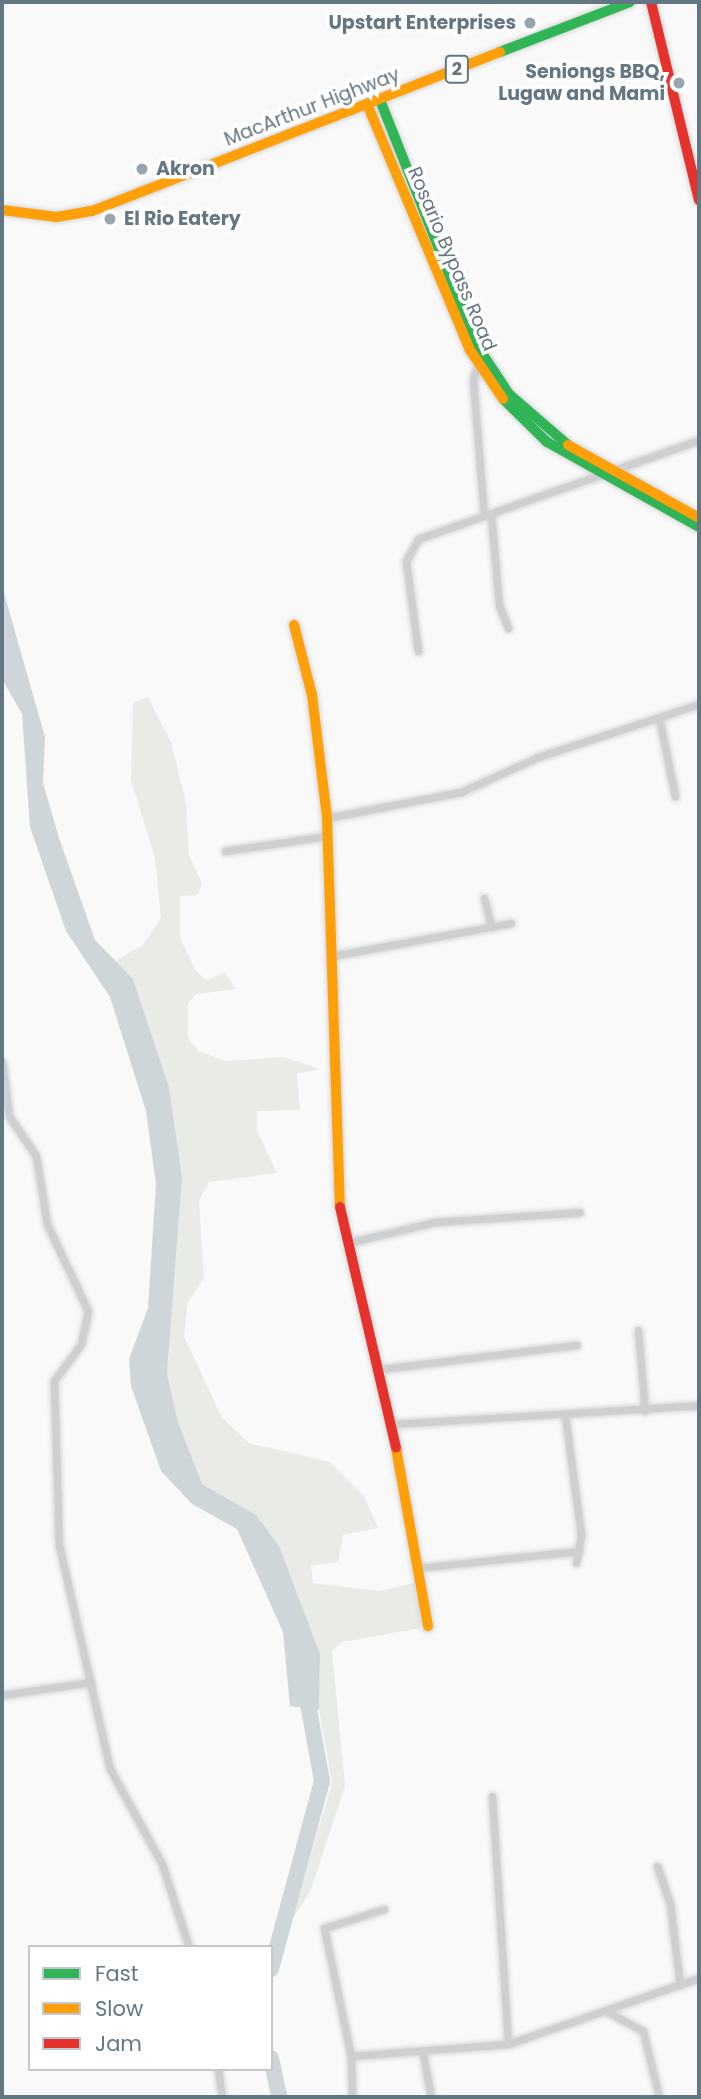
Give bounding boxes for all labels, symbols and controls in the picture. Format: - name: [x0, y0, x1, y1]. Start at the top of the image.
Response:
- place label: Upstart Enterprises: [328, 12, 516, 34]
- marker: Upstart Enterprises: [522, 15, 538, 31]
- road number: 2: [445, 55, 469, 84]
- place label: Seniongs BBQ, Lugaw and Mami: [498, 61, 665, 105]
- street label: MacArthur Highway: [221, 63, 403, 151]
- marker: Seniongs BBQ, Lugaw and Mami: [671, 75, 687, 91]
- place label: Akron: [156, 158, 215, 180]
- marker: Akron: [134, 161, 150, 177]
- street label: Rosario Bypass Road: [403, 164, 501, 354]
- place label: El Rio Eatery: [124, 208, 241, 230]
- marker: El Rio Eatery: [102, 211, 118, 227]
- legend: [28, 1945, 273, 2071]
- text: Fast: [95, 1959, 138, 1988]
- text: Slow: [95, 1994, 143, 2023]
- text: Jam: [95, 2029, 142, 2058]

